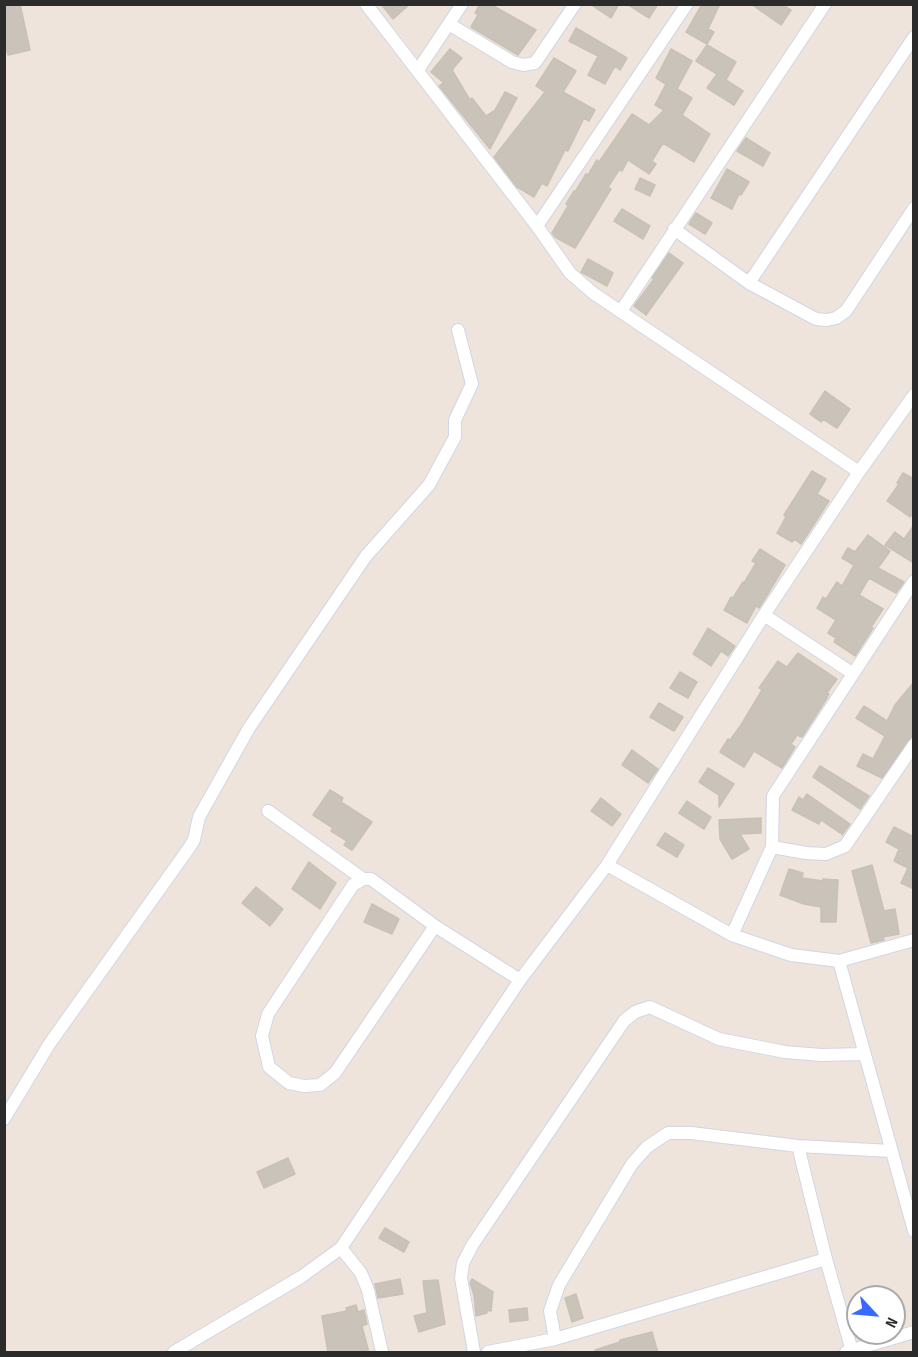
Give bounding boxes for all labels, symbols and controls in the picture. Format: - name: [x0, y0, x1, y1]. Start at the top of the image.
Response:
- north arrow: [846, 1285, 906, 1345]
- text: N: [880, 1314, 901, 1330]

